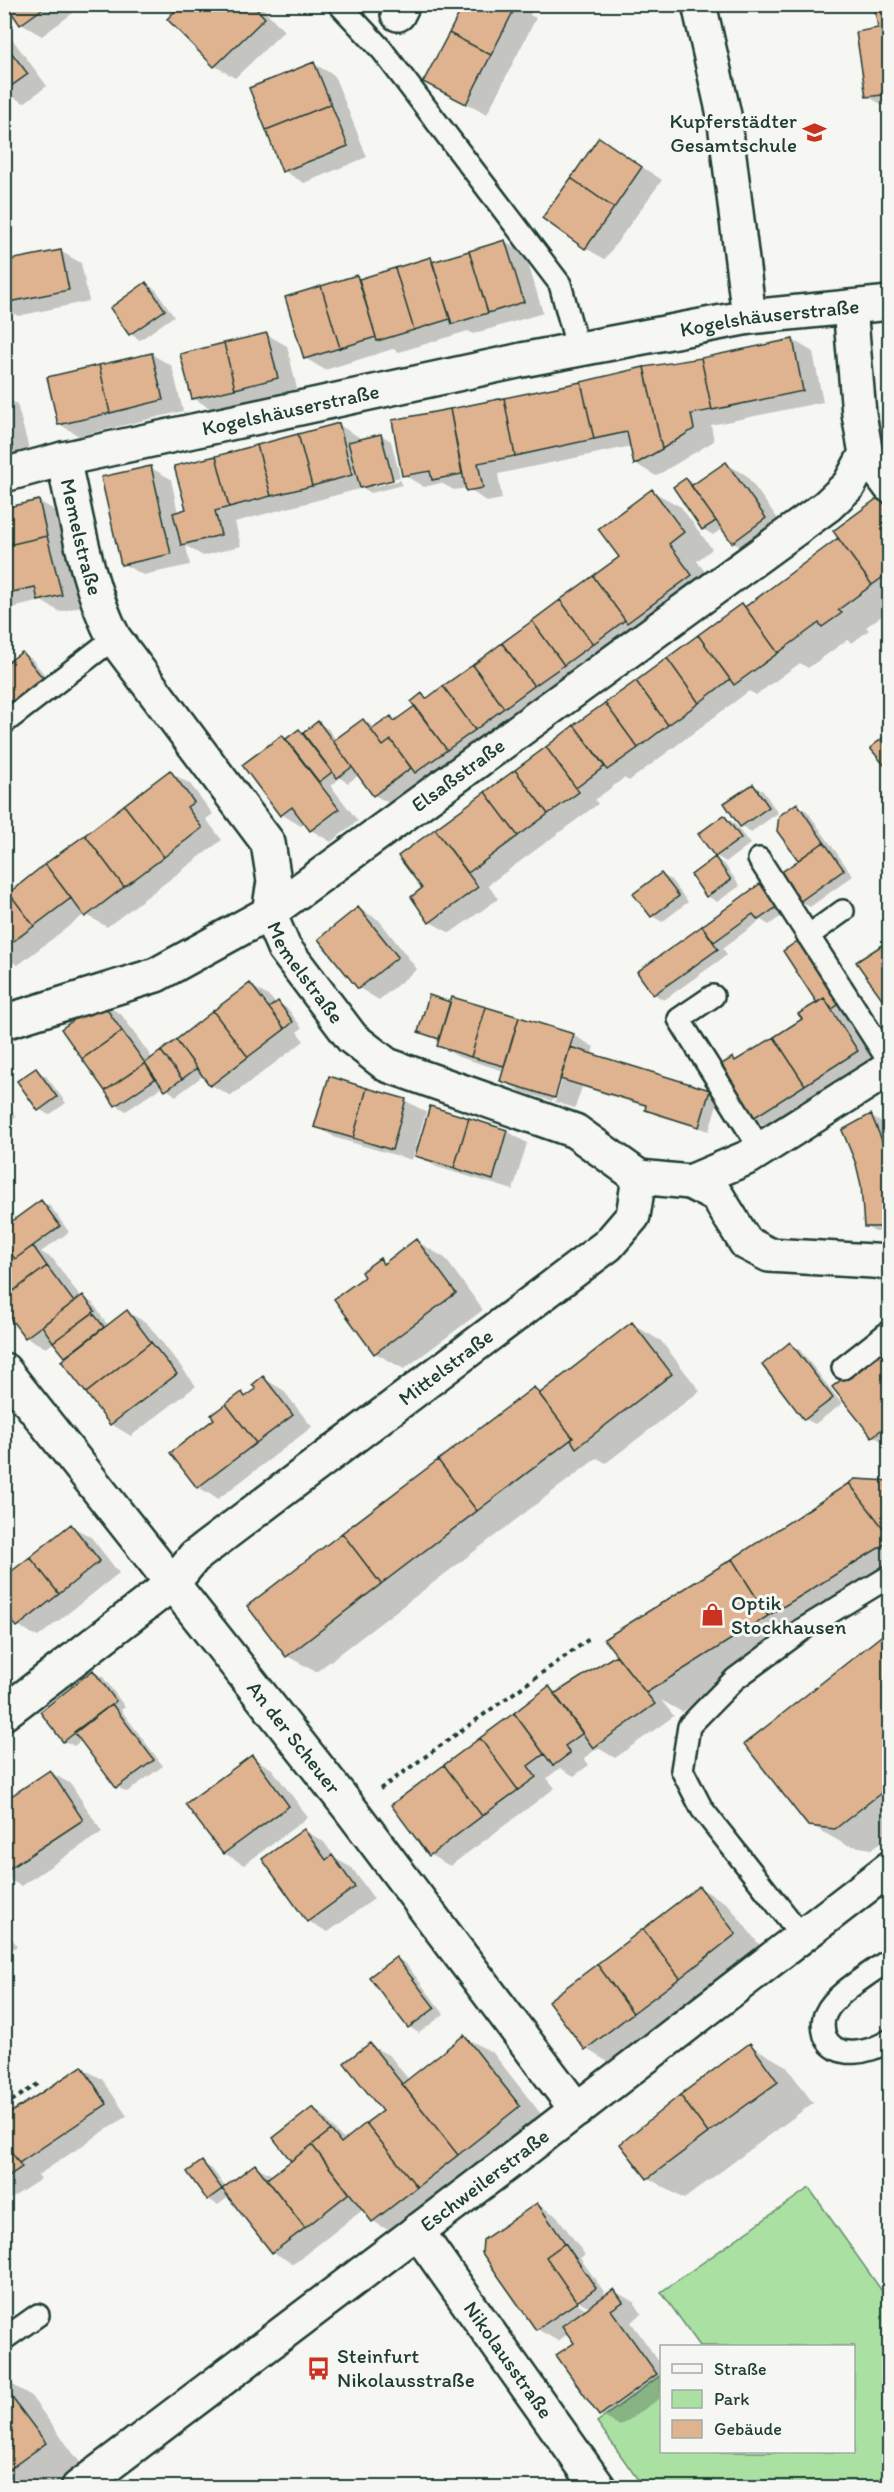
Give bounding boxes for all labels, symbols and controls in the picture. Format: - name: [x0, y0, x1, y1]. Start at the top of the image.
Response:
- place label: Kupferstädter Gesamtschule: [670, 108, 797, 157]
- school or university icon: Kupferstädter Gesamtschule: [802, 120, 828, 146]
- street label: Kogelshäuserstraße: [678, 293, 860, 342]
- street label: Kogelshäuserstraße: [200, 378, 382, 441]
- street label: Memelstraße: [56, 476, 108, 598]
- street label: Elsaßstraße: [406, 732, 509, 817]
- street label: Memelstraße: [262, 918, 350, 1028]
- street label: Mittelstraße: [393, 1323, 498, 1411]
- place label: Optik Stockhausen: [731, 1590, 847, 1639]
- shop icon: Optik Stockhausen: [700, 1602, 726, 1628]
- street label: An der Scheuer: [242, 1676, 347, 1799]
- street label: Eschweilerstraße: [415, 2123, 554, 2237]
- street label: Nikolausstraße: [459, 2296, 559, 2423]
- place label: Steinfurt Nikolausstraße: [337, 2343, 475, 2392]
- legend: [660, 2345, 855, 2453]
- bus stop icon: Steinfurt Nikolausstraße: [306, 2355, 332, 2381]
- text: Straße: [714, 2358, 767, 2380]
- text: Park: [714, 2388, 749, 2410]
- text: Gebäude: [714, 2418, 782, 2440]

